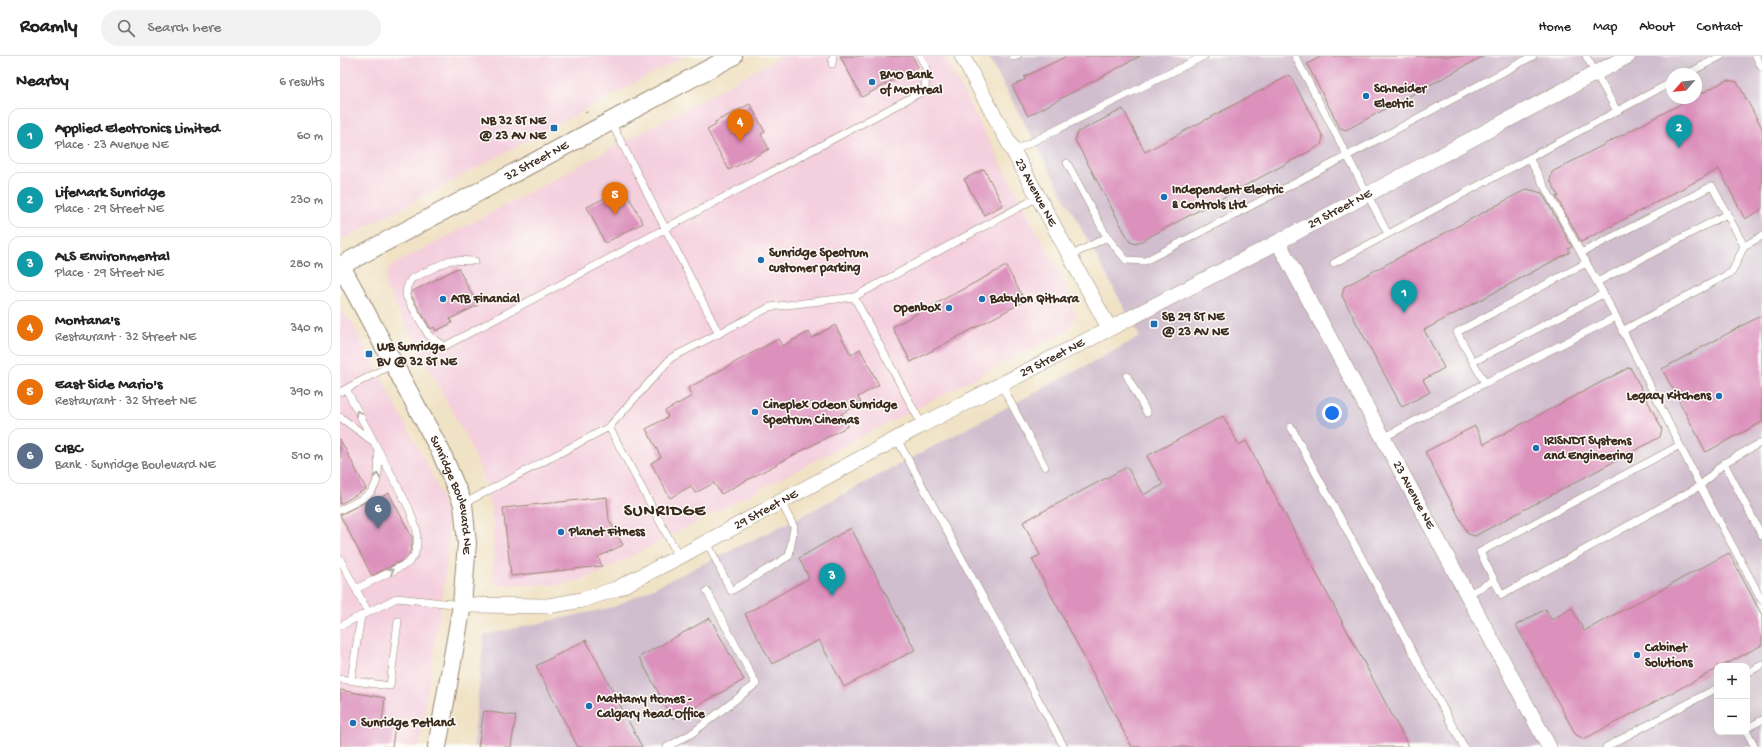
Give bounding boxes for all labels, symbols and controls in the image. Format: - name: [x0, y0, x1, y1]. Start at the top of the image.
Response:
- search box: [101, 10, 381, 46]
- text: Roamly: [20, 16, 77, 39]
- icon: search: [115, 17, 137, 39]
- text: Search here: [147, 19, 221, 37]
- text: Home: [1539, 19, 1571, 36]
- text: Map: [1593, 19, 1617, 36]
- text: About: [1639, 19, 1675, 36]
- text: Contact: [1697, 19, 1742, 36]
- place label: BMO Bank of Montreal: [879, 68, 943, 98]
- north arrow: [1666, 68, 1702, 104]
- text: Nearby: [16, 72, 69, 92]
- text: 6 results: [279, 75, 324, 90]
- marker: BMO Bank of Montreal: [867, 77, 877, 87]
- place label: Schneider Electric: [1374, 82, 1427, 112]
- marker: Schneider Electric: [1361, 91, 1371, 101]
- pin: 4: [727, 109, 753, 142]
- place label: NB 32 ST NE @ 23 AV NE: [479, 114, 547, 144]
- pin: 2: [1666, 115, 1692, 148]
- text: Applied Electronics Limited: [55, 120, 220, 138]
- marker: NB 32 ST NE @ 23 AV NE: [549, 123, 559, 133]
- text: 1: [27, 129, 33, 144]
- text: 60 m: [297, 129, 323, 144]
- street label: 32 Street NE: [501, 137, 572, 185]
- text: Place · 23 Avenue NE: [55, 138, 169, 153]
- street label: 23 Avenue NE: [1011, 156, 1061, 230]
- pin: 5: [602, 182, 628, 215]
- place label: Independent Electric & Controls Ltd: [1172, 183, 1285, 213]
- text: LifeMark Sunridge: [55, 184, 165, 202]
- street label: 29 Street NE: [1305, 185, 1375, 232]
- marker: Independent Electric & Controls Ltd: [1159, 192, 1169, 202]
- text: 2: [27, 193, 33, 208]
- text: 230 m: [290, 193, 323, 208]
- text: Place · 29 Street NE: [55, 202, 164, 217]
- place label: Sunridge Spectrum customer parking: [769, 246, 869, 277]
- text: ALS Environmental: [55, 248, 170, 266]
- marker: Sunridge Spectrum customer parking: [756, 255, 766, 265]
- text: 3: [27, 257, 33, 272]
- text: 280 m: [290, 257, 323, 272]
- text: Place · 29 Street NE: [55, 266, 164, 281]
- pin: 1: [1391, 280, 1417, 313]
- place label: ATB Financial: [450, 292, 520, 307]
- place label: Babylon Qithara: [989, 292, 1080, 307]
- marker: ATB Financial: [438, 294, 448, 304]
- marker: Babylon Qithara: [977, 294, 987, 304]
- place label: Openbox: [893, 301, 941, 317]
- marker: Openbox: [944, 303, 954, 313]
- place label: SB 29 ST NE @ 23 AV NE: [1162, 310, 1230, 340]
- text: Montana's: [55, 312, 120, 330]
- marker: SB 29 ST NE @ 23 AV NE: [1149, 319, 1159, 329]
- text: 4: [27, 321, 33, 336]
- text: 340 m: [290, 321, 323, 336]
- text: Restaurant · 32 Street NE: [55, 330, 196, 345]
- street label: 29 Street NE: [1018, 335, 1088, 381]
- place label: WB Sunridge BV @ 32 ST NE: [376, 340, 458, 370]
- marker: WB Sunridge BV @ 32 ST NE: [364, 349, 374, 359]
- text: East Side Mario's: [55, 376, 163, 394]
- text: 5: [27, 385, 33, 400]
- text: 390 m: [290, 385, 323, 400]
- place label: Legacy Kitchens: [1627, 389, 1712, 404]
- marker: Legacy Kitchens: [1714, 391, 1724, 401]
- text: Restaurant · 32 Street NE: [55, 394, 196, 409]
- place label: Cineplex Odeon Sunridge Spectrum Cinemas: [762, 398, 899, 429]
- your location: [1322, 403, 1342, 423]
- marker: Cineplex Odeon Sunridge Spectrum Cinemas: [750, 407, 760, 417]
- one-way arrow: [356, 410, 363, 417]
- street label: Sunridge Boulevard NE: [426, 433, 475, 556]
- place label: IRISNDT Systems and Engineering: [1543, 434, 1634, 464]
- text: CIBC: [55, 440, 83, 458]
- marker: IRISNDT Systems and Engineering: [1531, 443, 1541, 453]
- text: 6: [27, 449, 33, 464]
- text: 510 m: [291, 449, 323, 464]
- text: Bank · Sunridge Boulevard NE: [55, 458, 216, 473]
- street label: 23 Avenue NE: [1389, 458, 1438, 532]
- one-way arrow: [372, 473, 381, 480]
- street label: 29 Street NE: [732, 486, 801, 533]
- pin: 6: [365, 496, 391, 529]
- district label: SUNRIDGE: [624, 502, 706, 522]
- place label: Planet Fitness: [568, 525, 646, 540]
- marker: Planet Fitness: [556, 527, 566, 537]
- pin: 3: [819, 563, 845, 596]
- one-way arrow: [387, 569, 394, 576]
- place label: Cabinet Solutions: [1644, 641, 1694, 671]
- marker: Cabinet Solutions: [1632, 650, 1642, 660]
- map controls: [1714, 663, 1750, 735]
- button: +: [1714, 663, 1750, 699]
- place label: Mattamy Homes - Calgary Head Office: [596, 692, 706, 722]
- button: −: [1714, 699, 1750, 735]
- marker: Mattamy Homes - Calgary Head Office: [584, 701, 594, 711]
- place label: Sunridge Petland: [361, 716, 456, 731]
- marker: Sunridge Petland: [348, 718, 358, 728]

